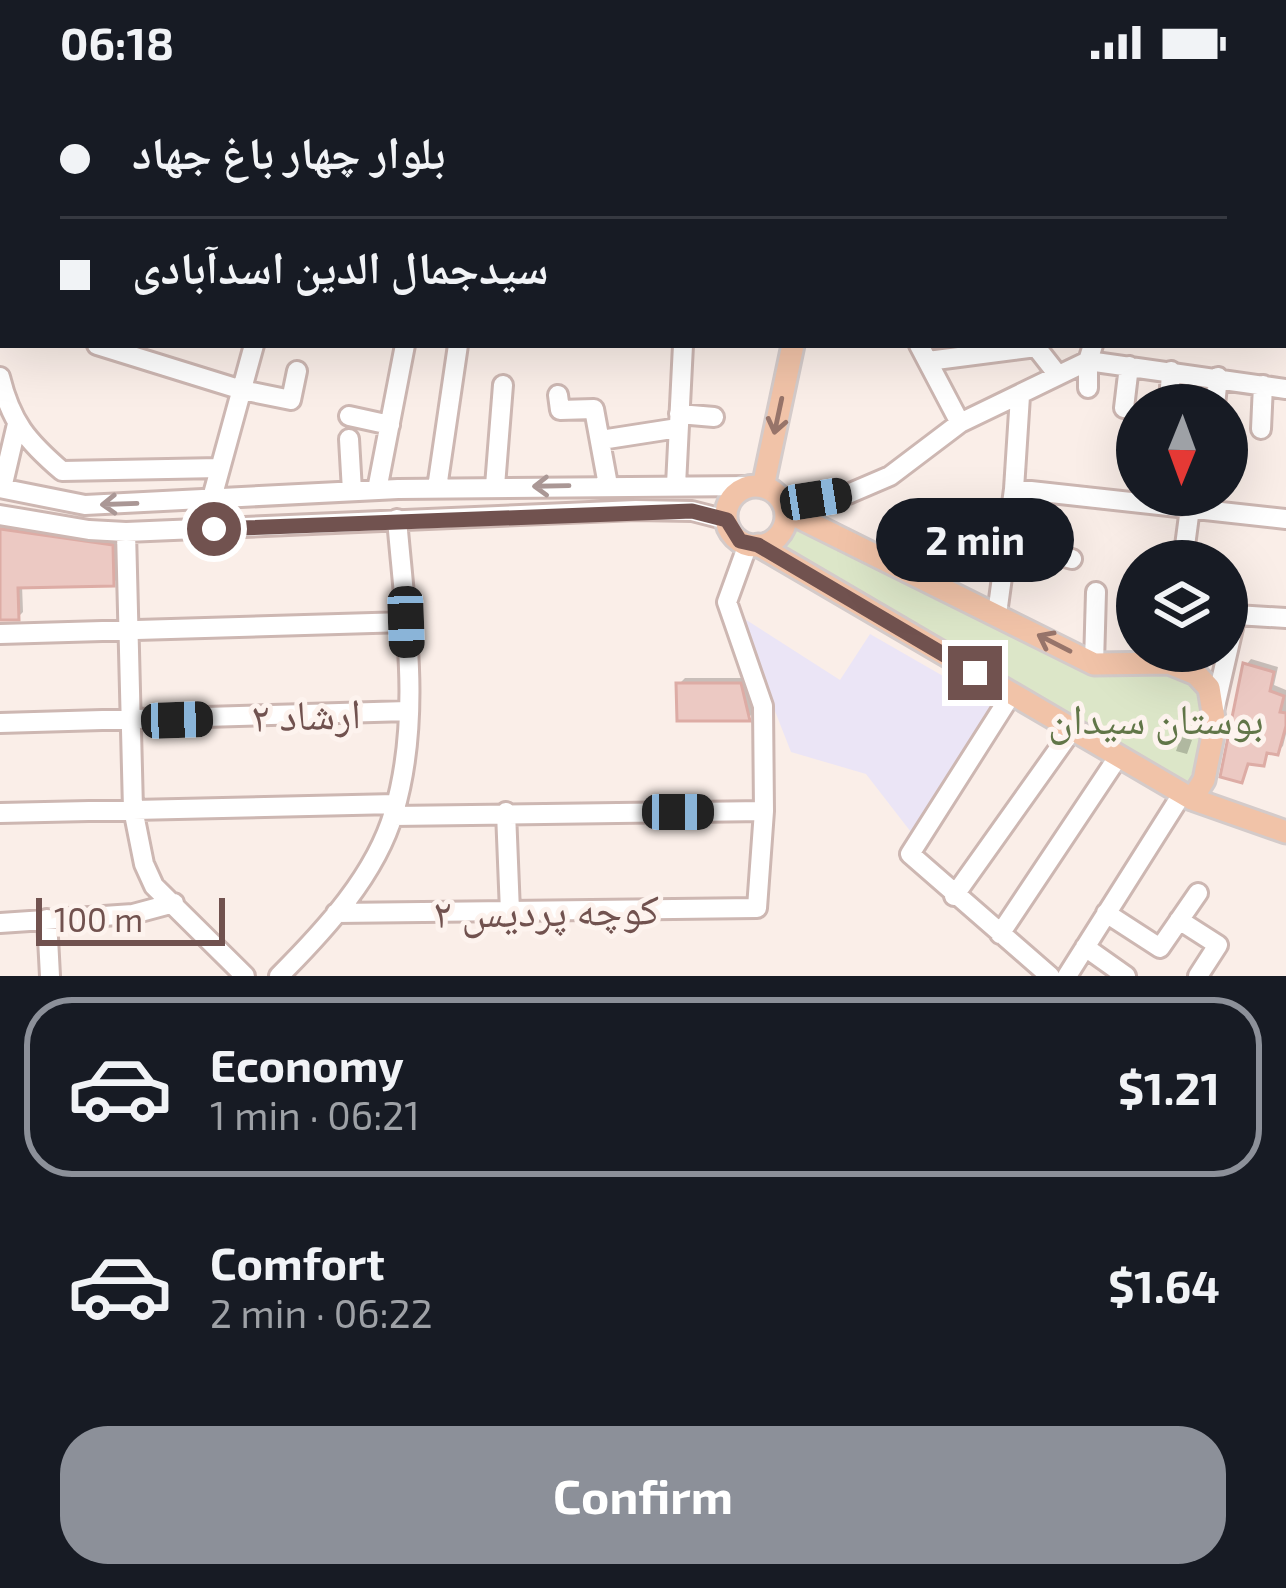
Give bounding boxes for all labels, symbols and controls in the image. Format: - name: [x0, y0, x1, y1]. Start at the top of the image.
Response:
- text: 06:18: [60, 15, 174, 69]
- text: بلوار چهار باغ جهاد: [132, 124, 445, 178]
- text: سیدجمال الدین اسدآبادی: [132, 239, 548, 293]
- north arrow: [1116, 384, 1248, 516]
- map controls: [1116, 384, 1248, 672]
- one-way arrow: [766, 395, 788, 434]
- one-way arrow: [532, 475, 571, 497]
- car: [778, 476, 854, 522]
- one-way arrow: [100, 493, 139, 516]
- callout: 2 min: [876, 499, 1074, 583]
- route start: [187, 502, 241, 556]
- text: 2 min: [925, 516, 1025, 563]
- button: layers: [1116, 540, 1248, 672]
- car: [387, 585, 425, 659]
- one-way arrow: [1037, 631, 1072, 654]
- route end: [948, 646, 1002, 700]
- street label: ارشاد ۲: [250, 686, 362, 741]
- park label: بوستان سیدان: [1048, 692, 1264, 745]
- car: [140, 701, 214, 739]
- car: [642, 794, 714, 830]
- street label: کوچه پردیس ۲: [432, 882, 660, 939]
- scale bar: [36, 892, 225, 945]
- text: 100 m: [54, 899, 143, 939]
- icon: car: [66, 1033, 174, 1141]
- text: Economy: [210, 1037, 404, 1091]
- text: $1.21: [1118, 1060, 1220, 1114]
- text: 1 min · 06:21: [210, 1091, 420, 1138]
- icon: car: [66, 1231, 174, 1339]
- text: Comfort: [210, 1235, 385, 1289]
- text: $1.64: [1108, 1258, 1220, 1312]
- text: 2 min · 06:22: [210, 1289, 433, 1336]
- button: Confirm: [60, 1426, 1226, 1564]

